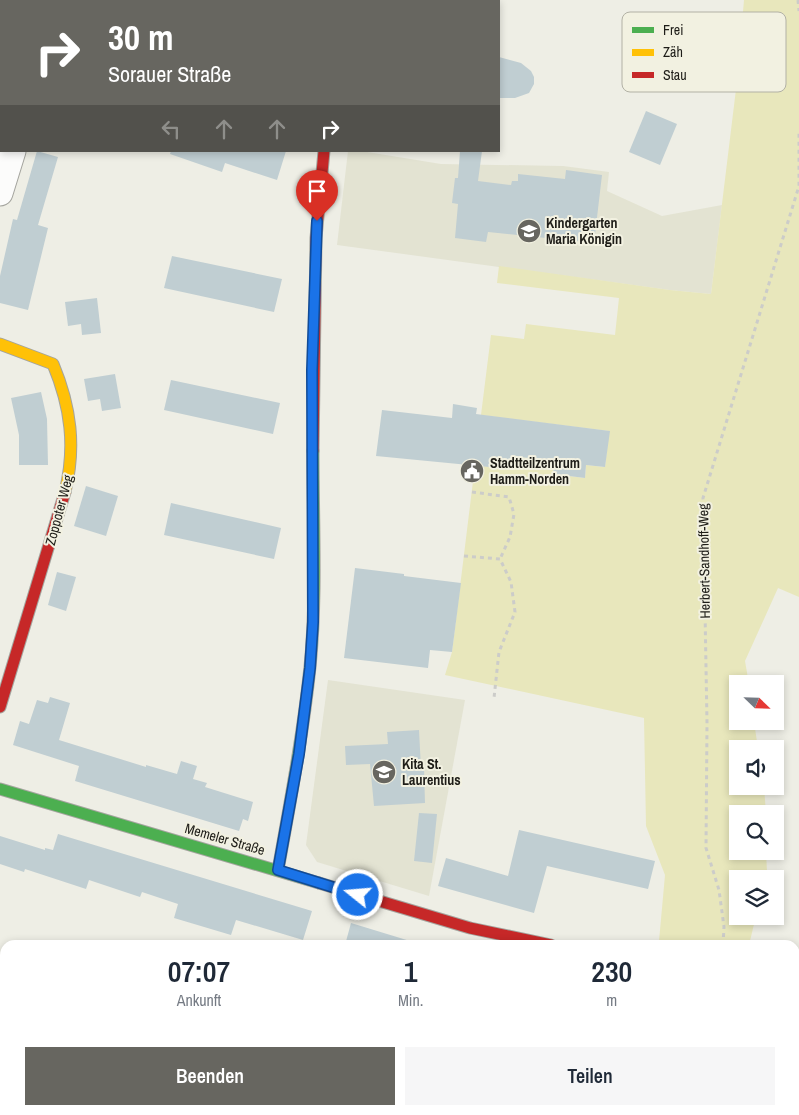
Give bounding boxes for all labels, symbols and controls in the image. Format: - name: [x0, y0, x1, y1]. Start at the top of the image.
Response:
- legend: [622, 12, 786, 92]
- text: 30 m: [108, 14, 173, 61]
- icon: right: [25, 20, 90, 85]
- text: Frei: [663, 21, 683, 39]
- text: Zäh: [663, 43, 683, 61]
- text: Sorauer Straße: [108, 59, 231, 89]
- text: Stau: [663, 66, 687, 84]
- icon: left: [157, 115, 185, 143]
- icon: ahead: [210, 115, 238, 143]
- icon: ahead: [263, 115, 291, 143]
- icon: right: [316, 115, 344, 143]
- pin: [296, 170, 338, 221]
- icon: arrive: [303, 177, 331, 205]
- place label: Kindergarten Maria Königin: [546, 214, 622, 248]
- school or university icon: Kindergarten Maria Königin: [516, 218, 542, 244]
- place label: Stadtteilzentrum Hamm-Norden: [490, 454, 580, 488]
- public building icon: Stadtteilzentrum Hamm-Norden: [459, 458, 485, 484]
- street label: Zoppoter Weg: [41, 472, 77, 547]
- street label: Herbert-Sandhoff-Weg: [694, 503, 714, 619]
- north arrow: [729, 675, 784, 730]
- map controls: [729, 675, 784, 925]
- button: sound: [729, 740, 784, 795]
- place label: Kita St. Laurentius: [402, 755, 461, 789]
- school or university icon: Kita St. Laurentius: [371, 759, 397, 785]
- button: search: [729, 805, 784, 860]
- street label: Memeler Straße: [183, 819, 267, 859]
- position arrow: [331, 868, 383, 920]
- button: layers: [729, 870, 784, 925]
- text: 07:07: [168, 951, 230, 991]
- text: 1: [404, 951, 418, 991]
- text: 230: [591, 951, 632, 991]
- text: Ankunft: [177, 989, 221, 1011]
- text: Min.: [398, 989, 423, 1011]
- text: m: [606, 989, 617, 1011]
- button: Beenden: [25, 1047, 395, 1105]
- button: Teilen: [405, 1047, 775, 1105]

